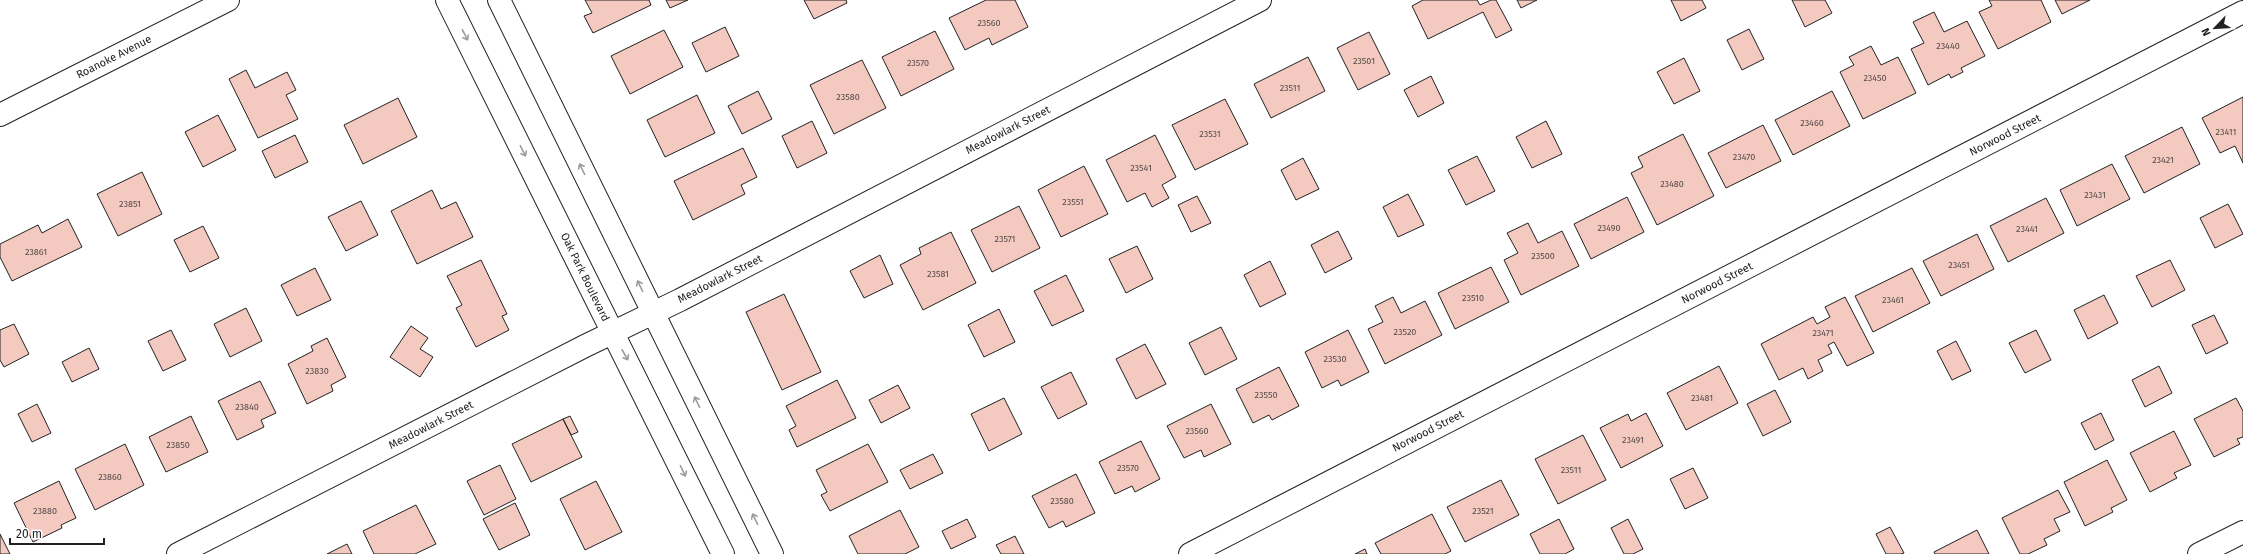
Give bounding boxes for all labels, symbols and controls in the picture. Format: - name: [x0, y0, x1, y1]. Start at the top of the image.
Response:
- north arrow: [2195, 8, 2235, 48]
- house number: 23560: [977, 18, 1001, 28]
- text: N: [2199, 26, 2214, 38]
- one-way arrow: [462, 29, 469, 41]
- street label: Roanoke Avenue: [74, 32, 154, 82]
- house number: 23440: [1936, 41, 1960, 51]
- house number: 23501: [1353, 56, 1375, 66]
- house number: 23570: [907, 58, 929, 68]
- house number: 23450: [1863, 73, 1887, 83]
- house number: 23511: [1280, 83, 1300, 93]
- house number: 23580: [836, 92, 860, 102]
- street label: Meadowlark Street: [964, 103, 1052, 157]
- street label: Norwood Street: [1967, 111, 2043, 159]
- house number: 23460: [1800, 118, 1824, 128]
- house number: 23411: [2216, 127, 2236, 137]
- house number: 23531: [1199, 129, 1221, 139]
- one-way arrow: [520, 145, 527, 157]
- house number: 23470: [1733, 152, 1755, 162]
- house number: 23421: [2152, 155, 2174, 165]
- house number: 23541: [1130, 163, 1152, 173]
- one-way arrow: [578, 164, 585, 176]
- house number: 23480: [1660, 179, 1684, 189]
- house number: 23431: [2084, 190, 2106, 200]
- house number: 23551: [1062, 197, 1084, 207]
- house number: 23851: [119, 199, 141, 209]
- house number: 23490: [1597, 223, 1621, 233]
- house number: 23441: [2016, 224, 2038, 234]
- street label: Oak Park Boulevard: [558, 231, 612, 323]
- house number: 23571: [995, 234, 1015, 244]
- house number: 23861: [25, 247, 47, 257]
- house number: 23500: [1531, 251, 1555, 261]
- street label: Meadowlark Street: [676, 252, 764, 306]
- street label: Norwood Street: [1679, 259, 1755, 307]
- house number: 23451: [1948, 260, 1970, 270]
- house number: 23581: [927, 269, 949, 279]
- one-way arrow: [636, 280, 643, 292]
- house number: 23510: [1462, 293, 1484, 303]
- house number: 23461: [1882, 295, 1904, 305]
- house number: 23520: [1394, 327, 1416, 337]
- house number: 23471: [1812, 328, 1834, 338]
- one-way arrow: [622, 349, 629, 361]
- house number: 23530: [1324, 354, 1346, 364]
- house number: 23830: [305, 366, 329, 376]
- house number: 23550: [1255, 390, 1277, 400]
- house number: 23481: [1691, 393, 1713, 403]
- one-way arrow: [693, 397, 701, 409]
- street label: Meadowlark Street: [387, 398, 475, 452]
- house number: 23840: [235, 402, 259, 412]
- street label: Norwood Street: [1390, 407, 1466, 455]
- house number: 23560: [1185, 426, 1209, 436]
- house number: 23491: [1622, 435, 1644, 445]
- house number: 23850: [166, 440, 190, 450]
- house number: 23570: [1117, 463, 1139, 473]
- one-way arrow: [680, 465, 687, 477]
- house number: 23511: [1561, 465, 1581, 475]
- house number: 23860: [98, 472, 122, 482]
- house number: 23580: [1050, 496, 1074, 506]
- house number: 23880: [33, 506, 57, 516]
- house number: 23521: [1472, 506, 1494, 516]
- one-way arrow: [751, 513, 758, 525]
- scale bar: [10, 520, 104, 546]
- text: 20 m: [16, 527, 42, 541]

